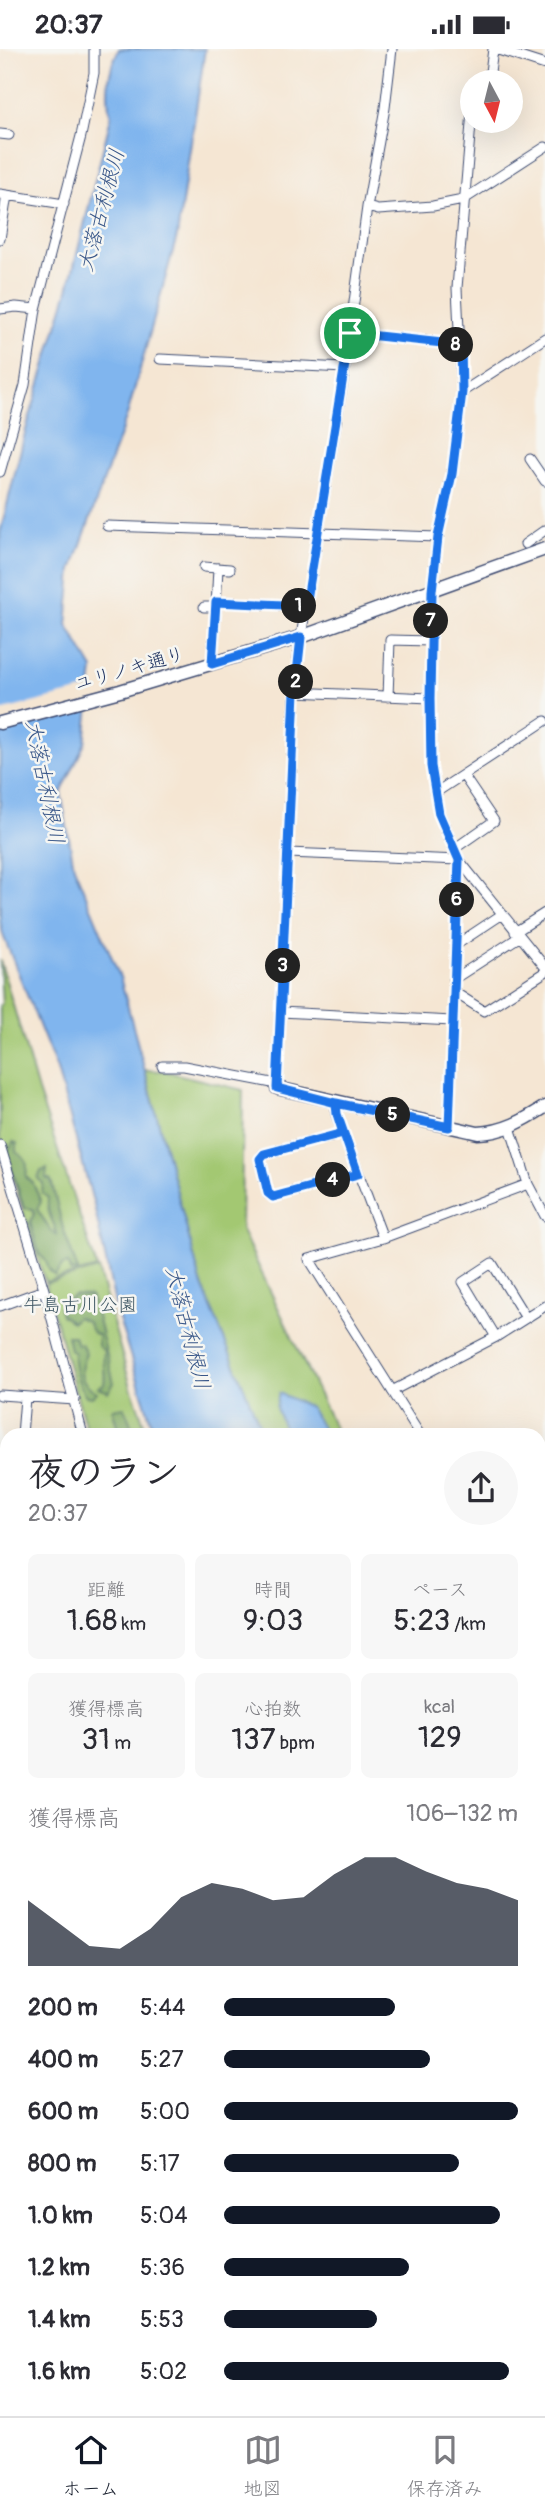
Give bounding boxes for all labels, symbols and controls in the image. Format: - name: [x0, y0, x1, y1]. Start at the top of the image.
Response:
- text: 20:37: [35, 9, 103, 41]
- north arrow: [460, 70, 523, 133]
- map controls: [460, 70, 523, 133]
- water label: 大落古利根川: [72, 146, 131, 274]
- pin: [320, 303, 380, 363]
- icon: arrive: [331, 314, 369, 352]
- pin: 8: [438, 327, 474, 363]
- text: 8: [451, 332, 460, 356]
- pin: 1: [282, 589, 316, 623]
- text: 1: [295, 593, 302, 617]
- pin: 7: [414, 603, 448, 639]
- text: 7: [425, 608, 436, 632]
- street label: ユリノキ通り: [71, 642, 187, 696]
- pin: 2: [278, 665, 314, 699]
- text: 2: [290, 669, 301, 693]
- water label: 大落古利根川: [19, 718, 70, 847]
- pin: 6: [440, 883, 475, 917]
- text: 6: [451, 887, 462, 911]
- pin: 3: [266, 949, 300, 983]
- text: 3: [277, 953, 288, 977]
- pin: 5: [376, 1097, 410, 1133]
- text: 5: [387, 1102, 398, 1126]
- pin: 4: [316, 1163, 350, 1197]
- text: 4: [327, 1167, 338, 1191]
- water label: 大落古利根川: [159, 1264, 216, 1393]
- park label: 牛島古川公園: [23, 1293, 137, 1317]
- text: 夜のラン: [28, 1449, 180, 1497]
- button: share: [444, 1451, 518, 1525]
- text: 20:37: [28, 1499, 88, 1528]
- text: 距離: [87, 1578, 125, 1602]
- text: 時間: [254, 1578, 292, 1602]
- text: ペース: [412, 1578, 468, 1602]
- text: 1.68: [66, 1602, 117, 1639]
- text: 9:03: [243, 1602, 303, 1639]
- text: 5:23: [393, 1602, 450, 1639]
- text: km: [117, 1612, 146, 1636]
- text: /km: [450, 1612, 486, 1636]
- text: kcal: [424, 1695, 455, 1719]
- text: 獲得標高: [68, 1697, 144, 1721]
- text: 心拍数: [244, 1697, 302, 1721]
- text: 129: [418, 1719, 462, 1756]
- text: 31: [82, 1721, 110, 1758]
- text: 137: [231, 1721, 276, 1758]
- text: m: [110, 1731, 131, 1755]
- text: bpm: [276, 1731, 315, 1755]
- text: 106–132 m: [406, 1799, 518, 1828]
- text: 獲得標高: [28, 1804, 120, 1833]
- text: 200 m: [28, 1993, 98, 2022]
- text: 5:44: [140, 1993, 185, 2022]
- text: 400 m: [28, 2045, 98, 2074]
- text: 5:27: [140, 2045, 184, 2074]
- text: 600 m: [28, 2097, 98, 2126]
- text: 5:00: [140, 2097, 190, 2126]
- text: 800 m: [28, 2149, 96, 2178]
- text: 5:17: [140, 2149, 180, 2178]
- text: 1.0 km: [28, 2201, 93, 2230]
- text: 5:04: [140, 2201, 188, 2230]
- text: 1.2 km: [28, 2253, 90, 2282]
- text: 5:36: [140, 2253, 185, 2282]
- text: 1.4 km: [28, 2305, 90, 2334]
- text: 5:53: [140, 2305, 184, 2334]
- text: 1.6 km: [28, 2357, 90, 2386]
- text: 5:02: [140, 2357, 187, 2386]
- tab: ホーム: [62, 2431, 119, 2501]
- tab: 地図: [244, 2431, 282, 2501]
- tab: 保存済み: [407, 2431, 483, 2501]

